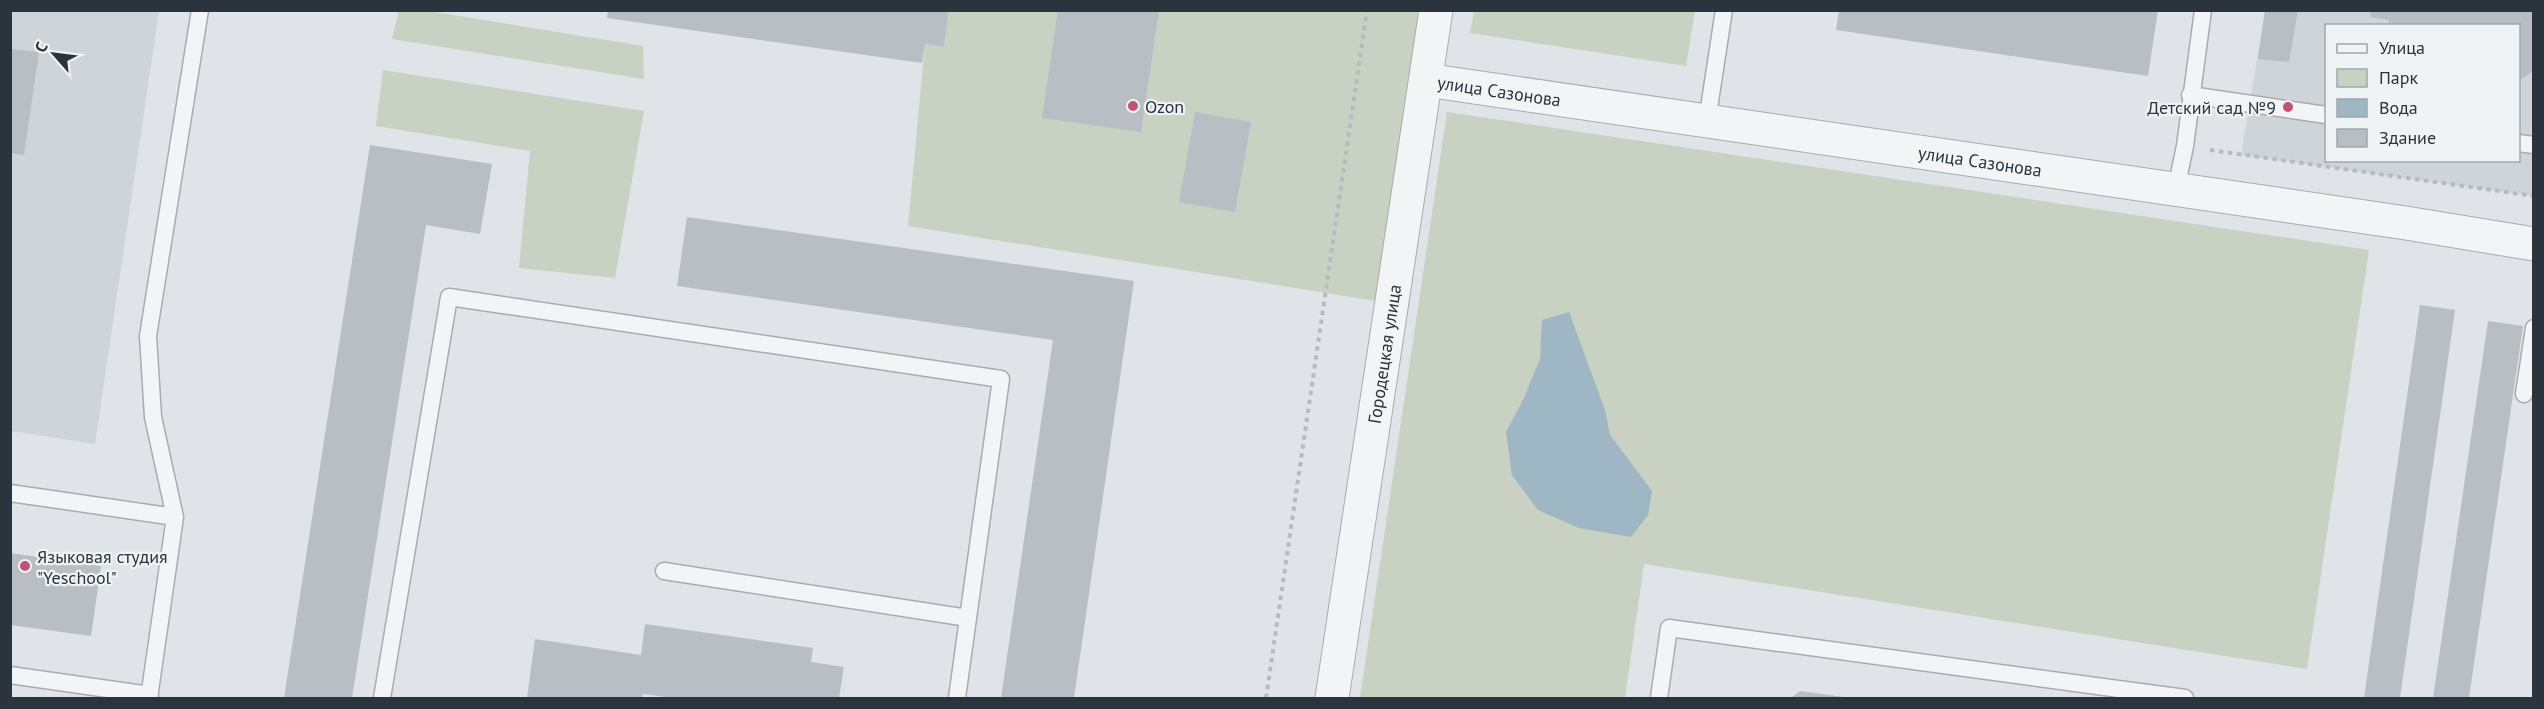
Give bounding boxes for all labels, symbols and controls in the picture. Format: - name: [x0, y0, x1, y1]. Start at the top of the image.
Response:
- north arrow: [24, 24, 84, 84]
- legend: [2325, 24, 2520, 162]
- text: Улица: [2379, 36, 2425, 59]
- text: С: [30, 38, 52, 56]
- text: Парк: [2379, 66, 2419, 89]
- street label: улица Сазонова: [1436, 70, 1563, 111]
- place label: Ozon: [1145, 95, 1184, 118]
- place label: Детский сад №9: [2147, 96, 2276, 119]
- text: Вода: [2379, 96, 2418, 119]
- marker: Ozon: [1126, 99, 1140, 113]
- marker: Детский сад №9: [2281, 100, 2295, 114]
- text: Здание: [2379, 126, 2436, 149]
- street label: улица Сазонова: [1917, 140, 2044, 181]
- street label: Городецкая улица: [1362, 283, 1406, 425]
- place label: Языковая студия "Yeschool": [37, 545, 168, 589]
- marker: Языковая студия "Yeschool": [18, 559, 32, 573]

